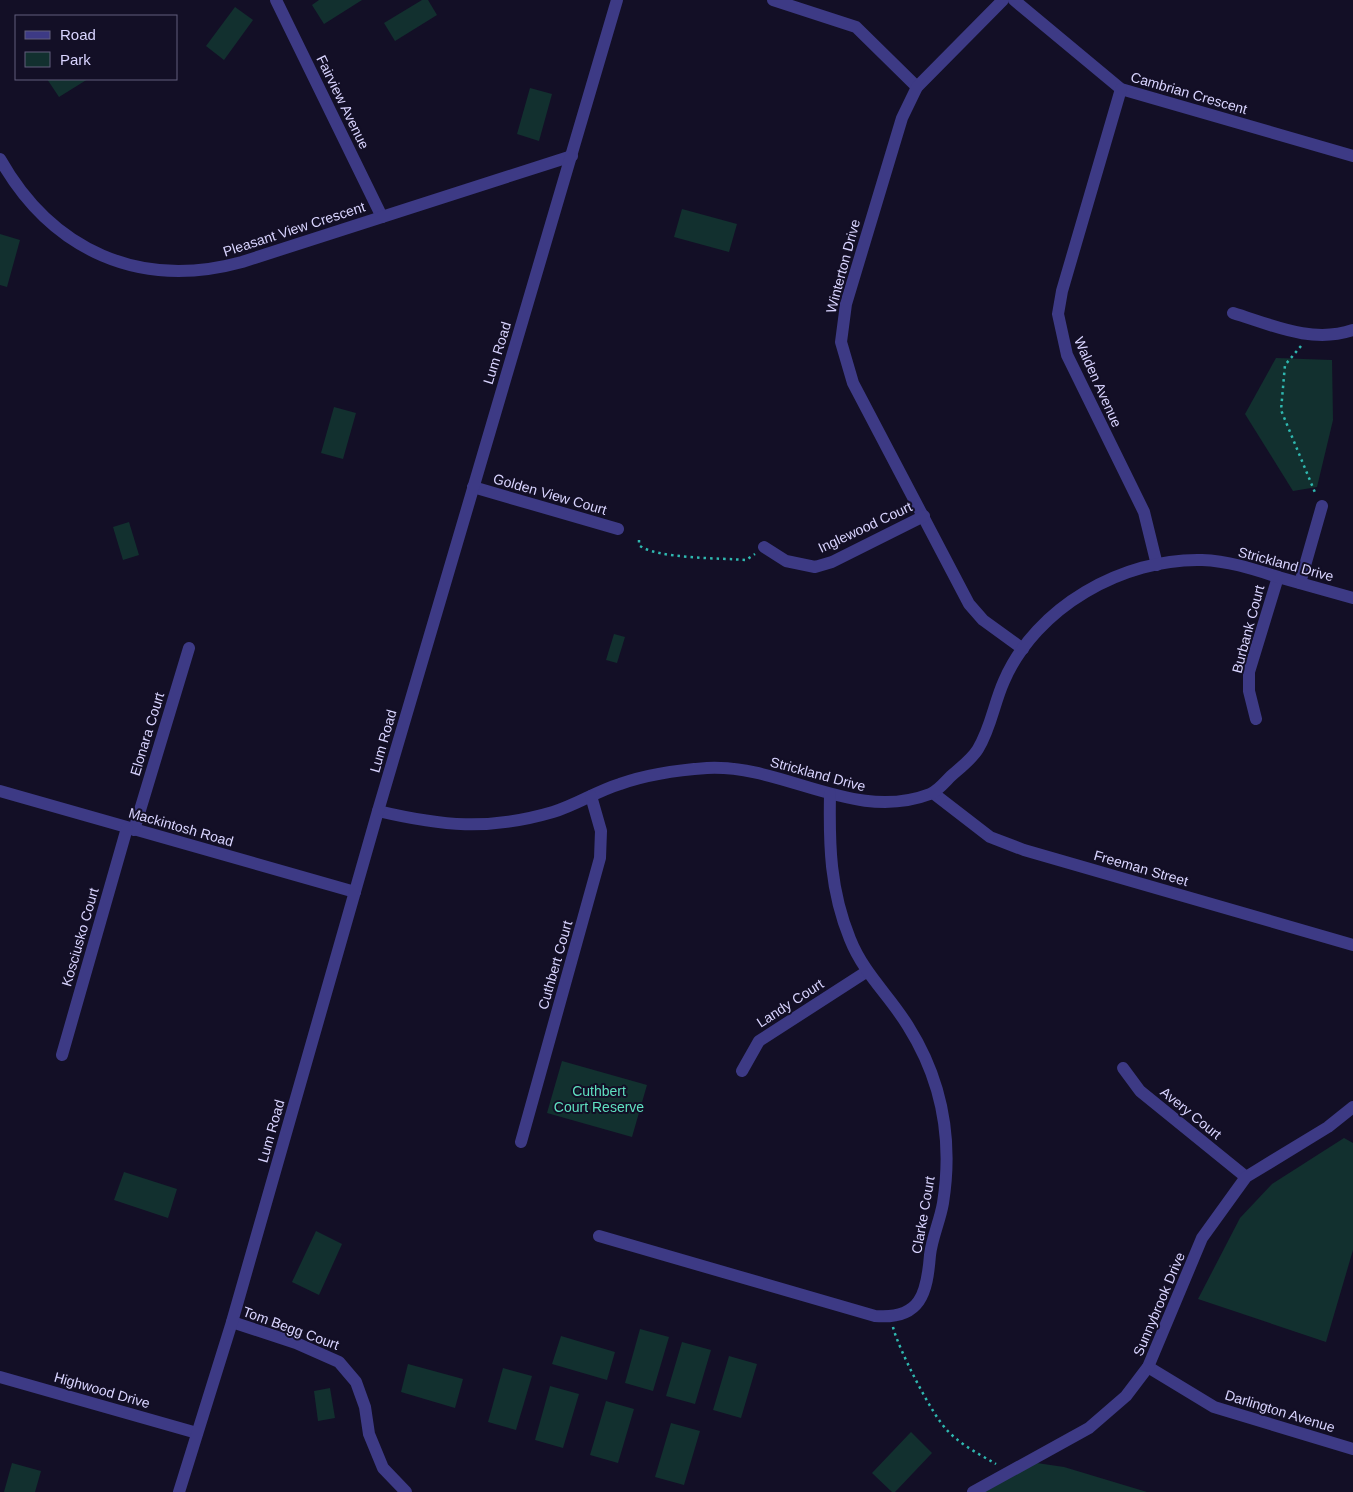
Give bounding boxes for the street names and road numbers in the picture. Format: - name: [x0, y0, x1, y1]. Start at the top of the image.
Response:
- street label: Fairview Avenue: [313, 52, 373, 152]
- street label: Cambrian Crescent: [1129, 69, 1249, 117]
- street label: Pleasant View Crescent: [221, 198, 367, 260]
- street label: Winterton Drive: [823, 217, 863, 315]
- street label: Lum Road: [480, 320, 514, 386]
- street label: Walden Avenue: [1071, 334, 1125, 430]
- street label: Golden View Court: [491, 470, 609, 518]
- street label: Inglewood Court: [815, 498, 915, 556]
- street label: Strickland Drive: [1237, 544, 1336, 584]
- street label: Burbank Court: [1229, 583, 1267, 675]
- street label: Elonara Court: [127, 690, 167, 778]
- street label: Lum Road: [366, 708, 400, 774]
- street label: Strickland Drive: [769, 754, 868, 794]
- street label: Mackintosh Road: [127, 804, 235, 850]
- street label: Freeman Street: [1092, 847, 1190, 889]
- street label: Kosciusko Court: [58, 886, 102, 988]
- street label: Cuthbert Court: [535, 919, 575, 1011]
- street label: Landy Court: [754, 975, 826, 1030]
- street label: Avery Court: [1157, 1084, 1225, 1142]
- street label: Lum Road: [254, 1098, 288, 1164]
- street label: Clarke Court: [908, 1175, 938, 1255]
- street label: Sunnybrook Drive: [1130, 1249, 1188, 1358]
- street label: Tom Begg Court: [241, 1303, 341, 1353]
- street label: Highwood Drive: [52, 1369, 152, 1411]
- street label: Darlington Avenue: [1223, 1387, 1337, 1435]

